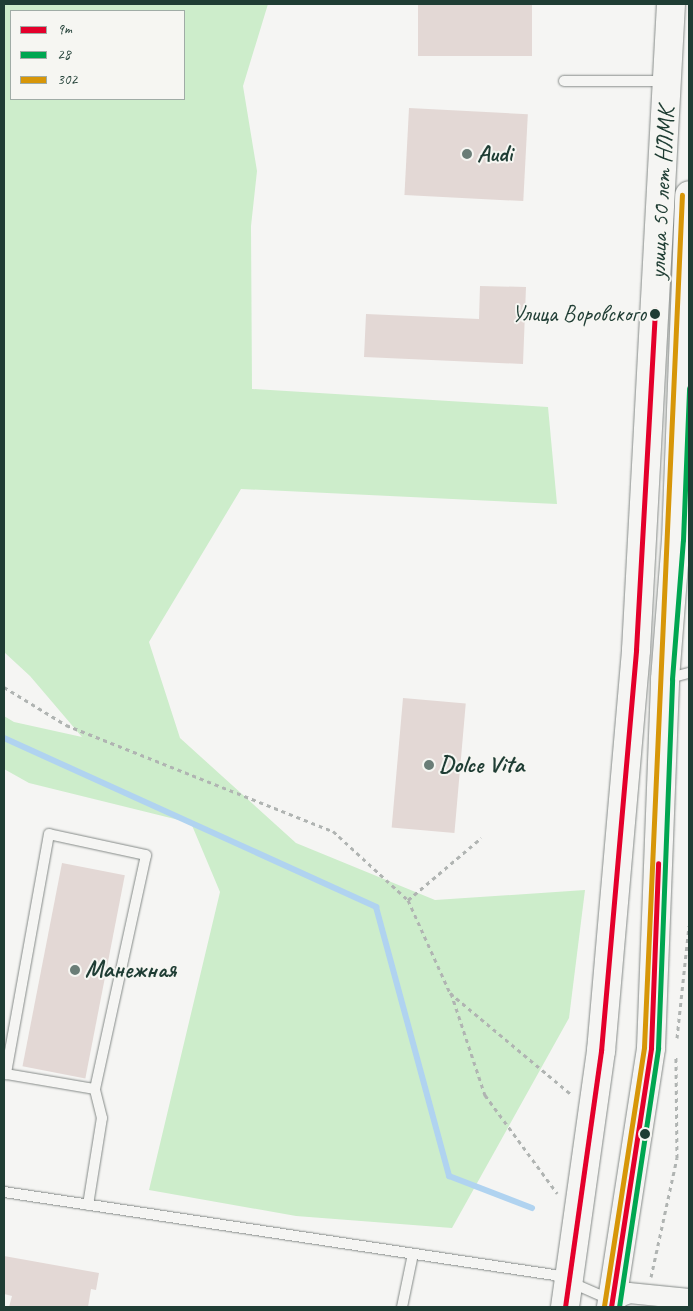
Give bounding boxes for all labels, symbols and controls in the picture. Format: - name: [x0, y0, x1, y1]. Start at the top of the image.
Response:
- legend: [10, 10, 185, 100]
- text: 9т: [57, 20, 71, 39]
- text: 28: [57, 45, 71, 64]
- text: 302: [57, 70, 77, 89]
- street label: улица 50 лет НЛМК: [643, 106, 681, 280]
- place label: Audi: [477, 140, 512, 168]
- marker: Audi: [461, 148, 473, 160]
- place label: Улица Воровского: [511, 300, 646, 328]
- marker: Улица Воровского: [650, 309, 660, 319]
- place label: Dolce Vita: [439, 751, 523, 779]
- marker: Dolce Vita: [423, 759, 435, 771]
- place label: Манежная: [85, 956, 176, 984]
- marker: Манежная: [69, 964, 81, 976]
- unlabelled marker: [640, 1129, 650, 1139]

